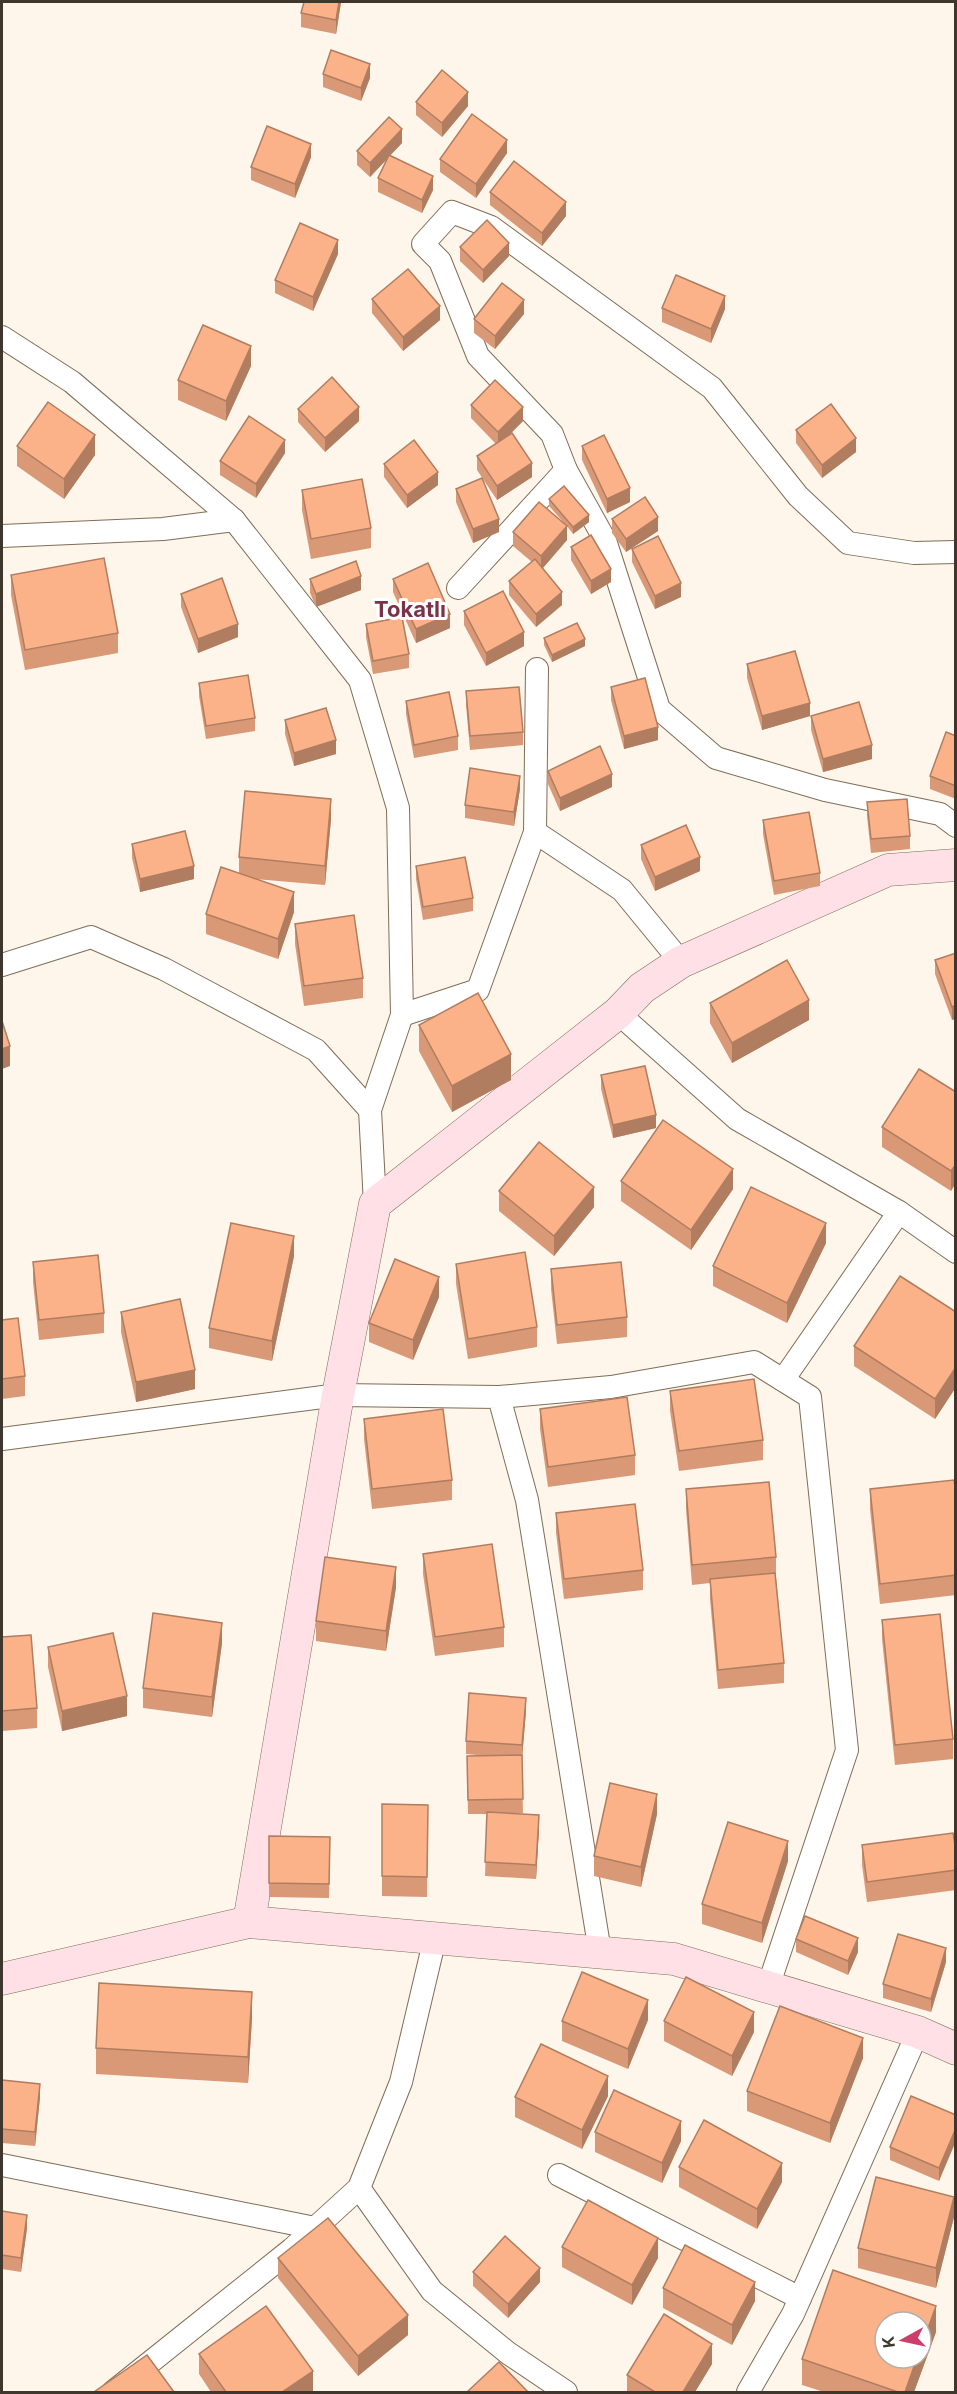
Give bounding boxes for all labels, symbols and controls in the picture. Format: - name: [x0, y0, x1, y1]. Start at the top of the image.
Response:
- district label: Tokatlı: [374, 596, 446, 622]
- north arrow: [873, 2310, 933, 2370]
- text: K: [877, 2335, 899, 2349]

